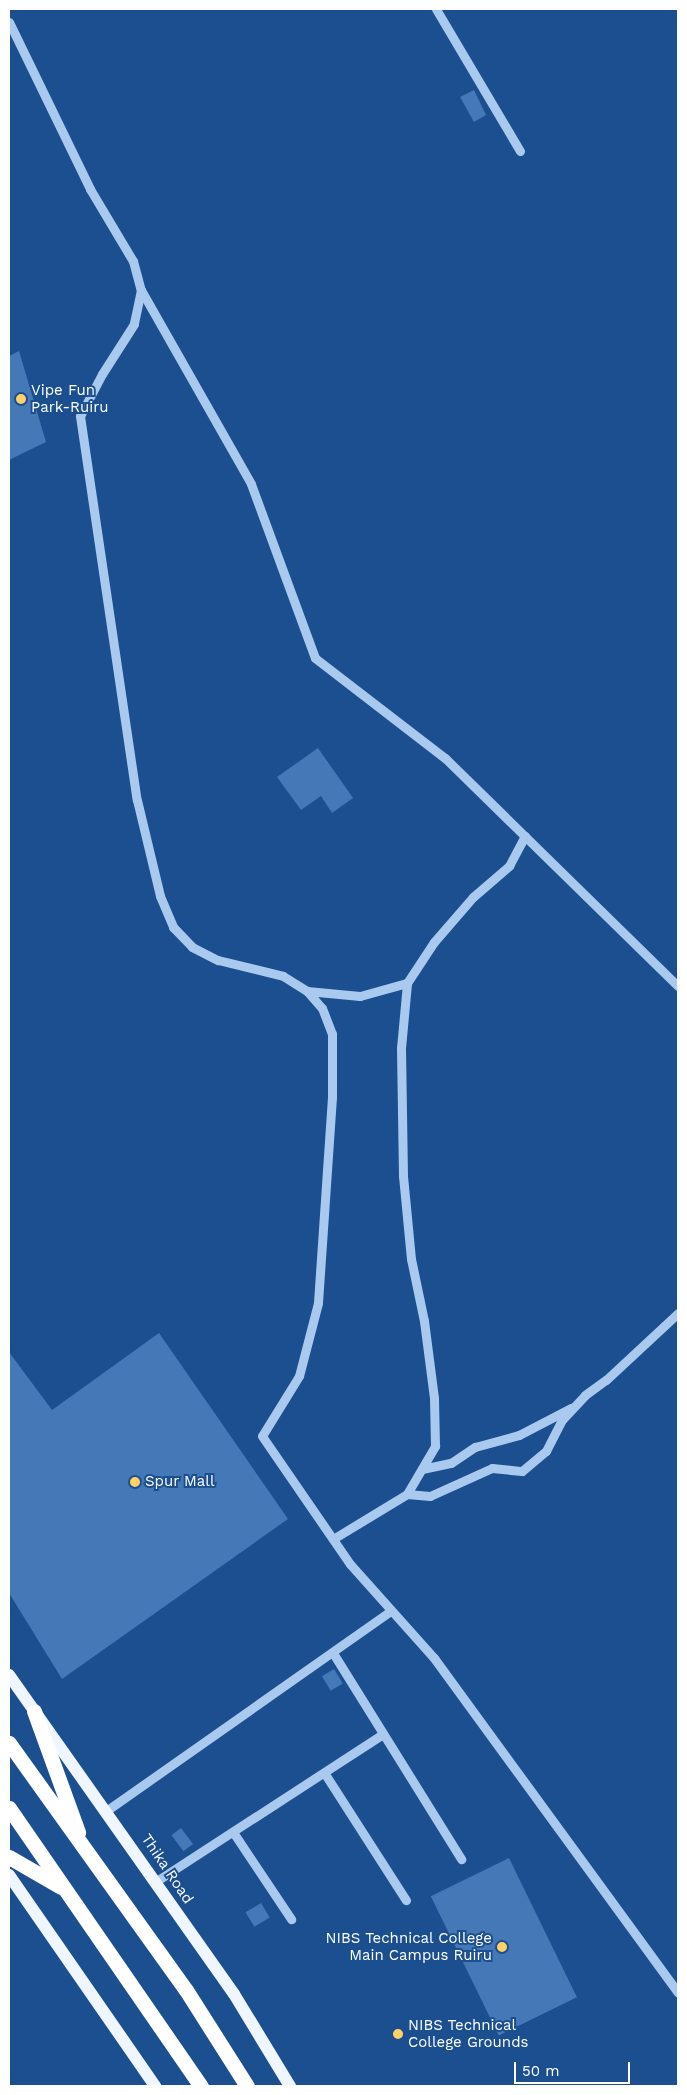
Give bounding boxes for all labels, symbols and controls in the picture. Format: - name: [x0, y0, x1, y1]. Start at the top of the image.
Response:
- place label: Vipe Fun Park-Ruiru: [31, 381, 109, 416]
- marker: Vipe Fun Park-Ruiru: [15, 393, 27, 405]
- place label: Spur Mall: [145, 1473, 215, 1491]
- marker: Spur Mall: [129, 1476, 141, 1488]
- street label: Thika Road: [137, 1831, 197, 1907]
- place label: NIBS Technical College Main Campus Ruiru: [325, 1929, 492, 1964]
- marker: NIBS Technical College Main Campus Ruiru: [496, 1941, 508, 1953]
- place label: NIBS Technical College Grounds: [408, 2016, 528, 2051]
- marker: NIBS Technical College Grounds: [392, 2028, 404, 2040]
- scale bar: [517, 2052, 633, 2084]
- text: 50 m: [522, 2062, 559, 2080]

